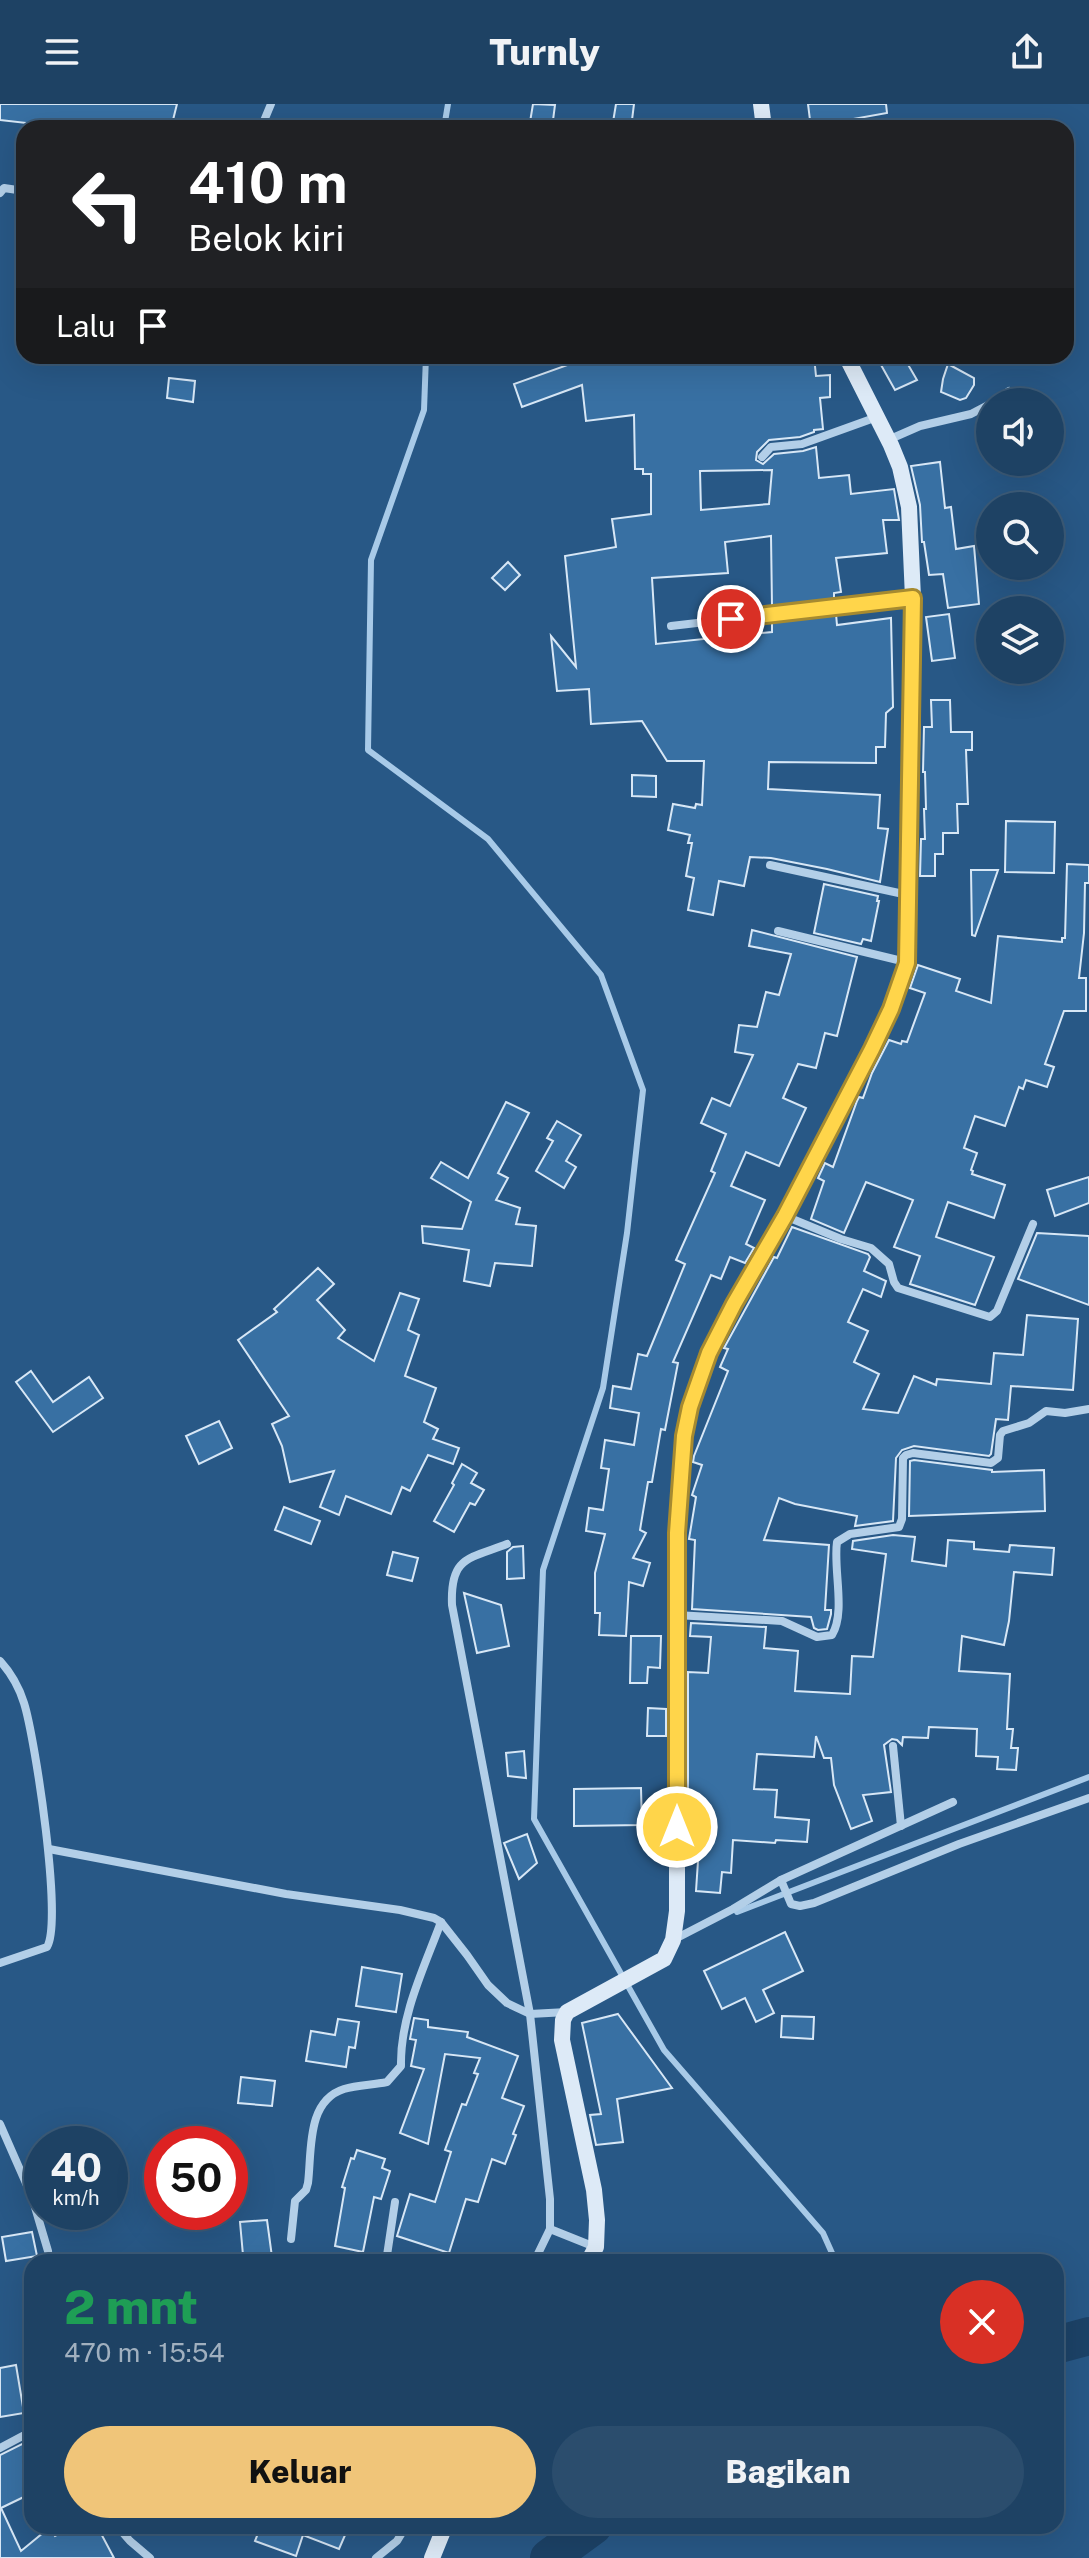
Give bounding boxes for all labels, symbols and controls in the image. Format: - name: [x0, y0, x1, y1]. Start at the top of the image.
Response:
- icon: menu: [40, 30, 84, 74]
- icon: share: [1005, 30, 1049, 74]
- text: Turnly: [489, 31, 600, 73]
- text: 410 m: [188, 150, 348, 216]
- icon: left: [56, 152, 160, 256]
- text: Belok kiri: [188, 217, 344, 259]
- icon: arrive: [131, 304, 175, 348]
- text: Lalu: [56, 308, 115, 344]
- map controls: [976, 388, 1064, 684]
- button: sound: [976, 388, 1064, 476]
- button: search: [976, 492, 1064, 580]
- pin: [697, 585, 765, 653]
- button: layers: [976, 596, 1064, 684]
- icon: arrive: [709, 597, 753, 641]
- position arrow: [635, 1785, 719, 1869]
- speed limit sign: 50: [144, 2126, 248, 2230]
- text: 40: [50, 2144, 102, 2191]
- text: km/h: [52, 2186, 100, 2210]
- text: 2 mnt: [64, 2278, 198, 2335]
- button: close: [940, 2280, 1024, 2364]
- text: 470 m · 15:54: [64, 2337, 225, 2368]
- button: Keluar: [64, 2426, 536, 2518]
- button: Bagikan: [552, 2426, 1024, 2518]

